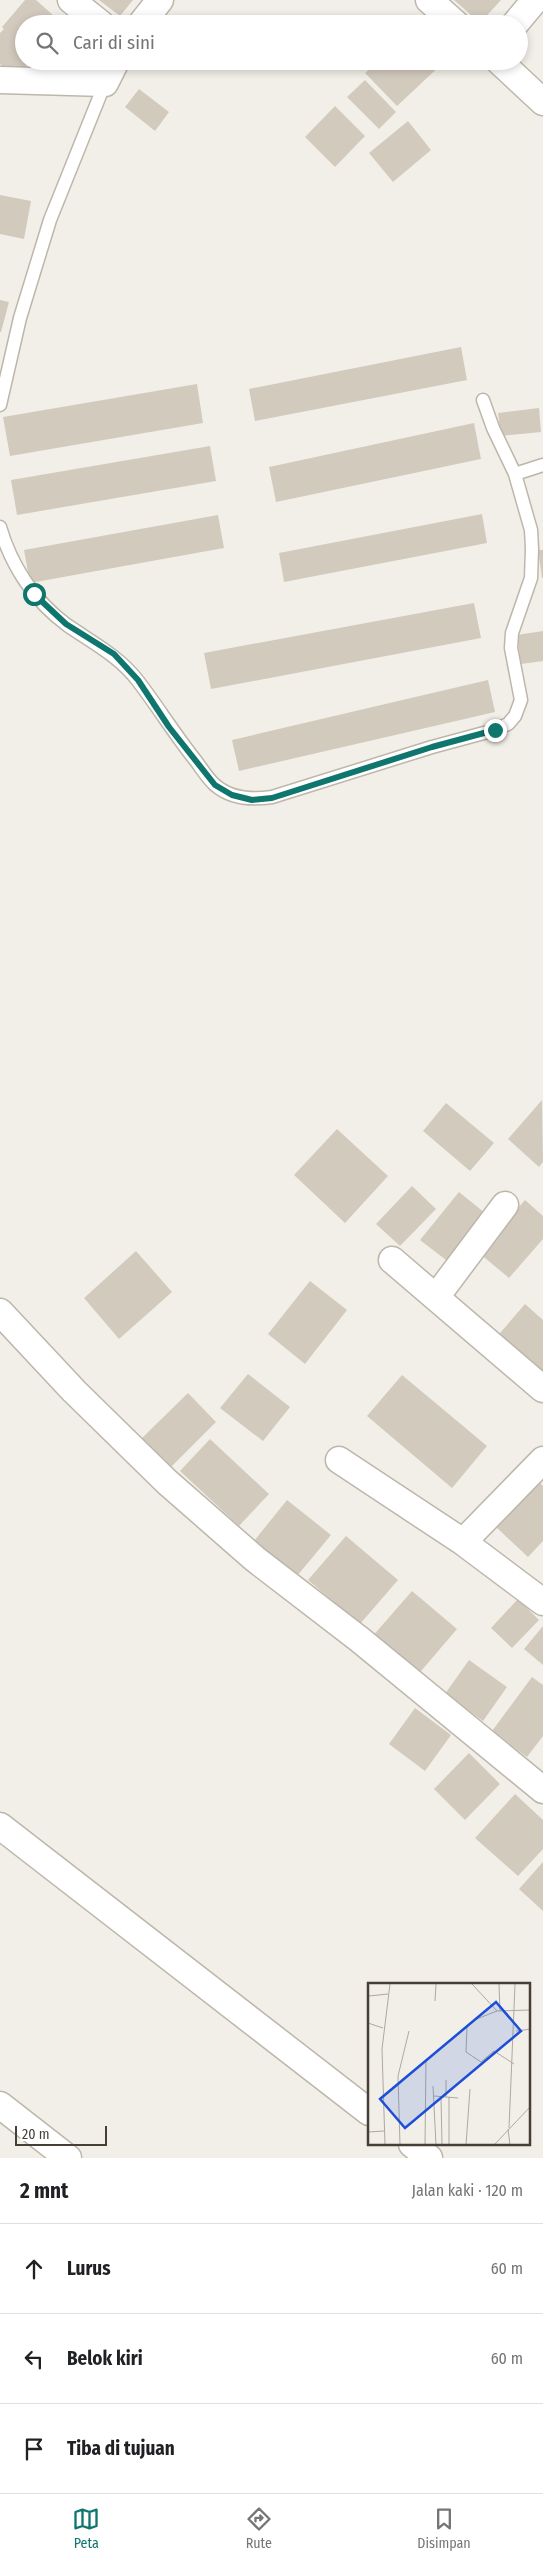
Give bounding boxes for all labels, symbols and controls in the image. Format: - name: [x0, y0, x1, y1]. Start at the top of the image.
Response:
- search box: [15, 15, 528, 70]
- icon: search: [33, 29, 61, 57]
- text: Cari di sini: [73, 31, 155, 54]
- route start: [23, 583, 46, 606]
- route end: [484, 719, 507, 742]
- inset map: [368, 1983, 530, 2146]
- scale bar: [15, 2123, 108, 2146]
- text: 20 m: [22, 2126, 50, 2143]
- text: 2 mnt: [20, 2178, 69, 2204]
- text: Jalan kaki · 120 m: [412, 2181, 523, 2200]
- icon: ahead: [20, 2255, 48, 2283]
- text: Lurus: [67, 2257, 111, 2280]
- text: 60 m: [491, 2259, 523, 2278]
- icon: left: [20, 2345, 48, 2373]
- text: Belok kiri: [67, 2347, 143, 2370]
- text: 60 m: [491, 2349, 523, 2368]
- icon: arrive: [20, 2435, 48, 2463]
- text: Tiba di tujuan: [67, 2437, 175, 2460]
- tab: Peta: [72, 2505, 100, 2552]
- tab: Rute: [245, 2505, 273, 2552]
- tab: Disimpan: [417, 2505, 471, 2552]

